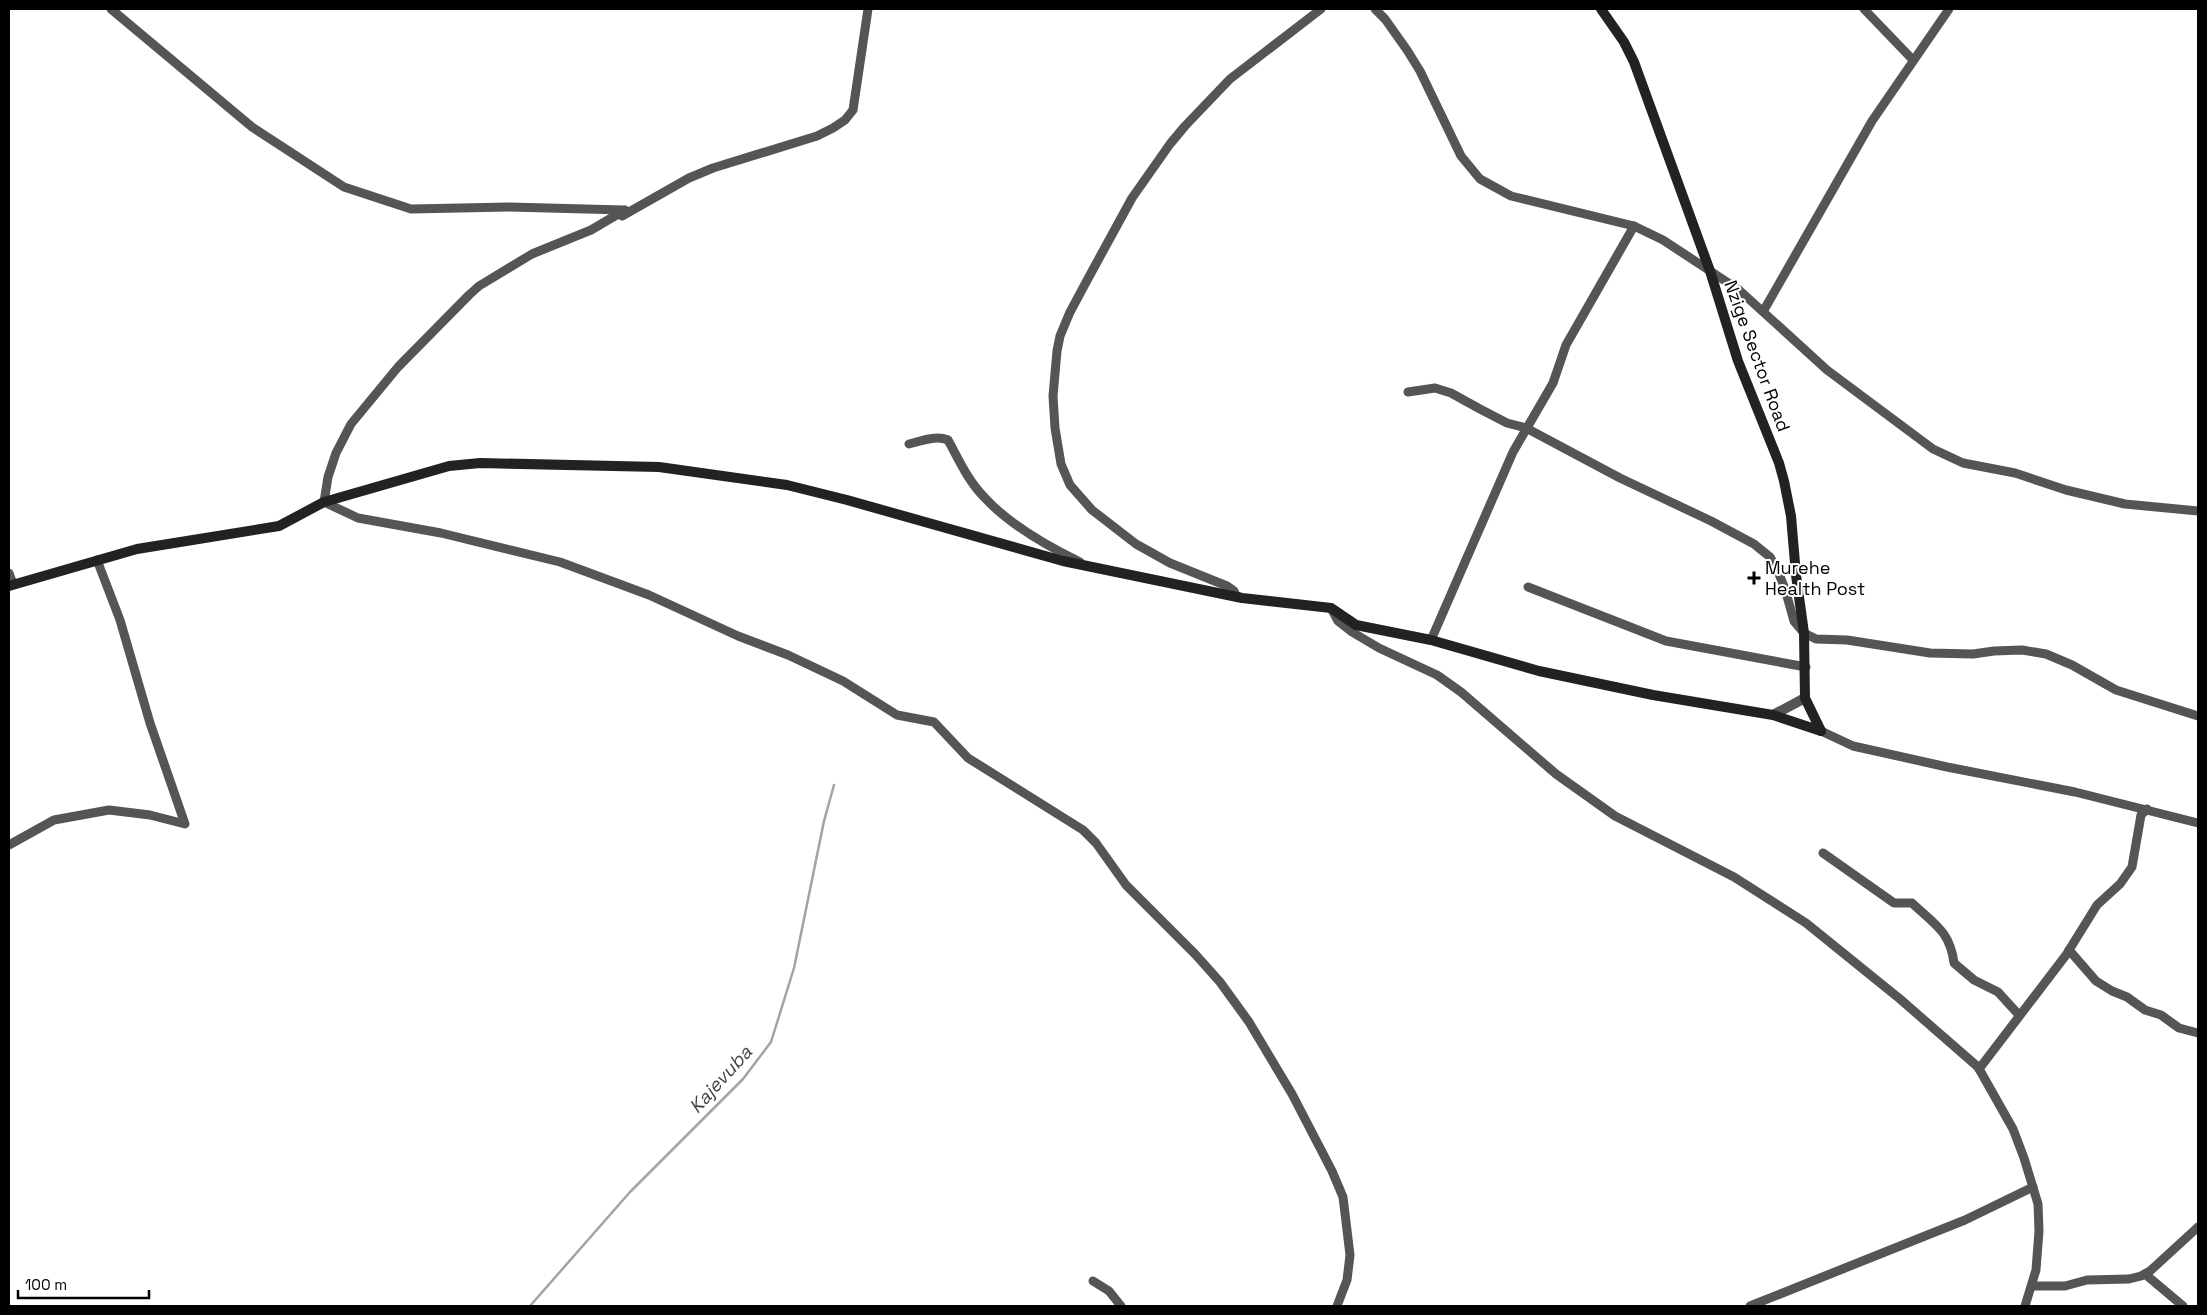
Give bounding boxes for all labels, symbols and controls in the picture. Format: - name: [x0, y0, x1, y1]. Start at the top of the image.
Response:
- street label: Nzige Sector Road: [1719, 277, 1796, 435]
- place label: Murehe Health Post: [1765, 556, 1865, 600]
- marker: Murehe Health Post: [1747, 571, 1761, 585]
- water label: Kajevuba: [683, 1040, 758, 1119]
- scale bar: [18, 1268, 149, 1300]
- text: 100 m: [25, 1275, 67, 1294]

